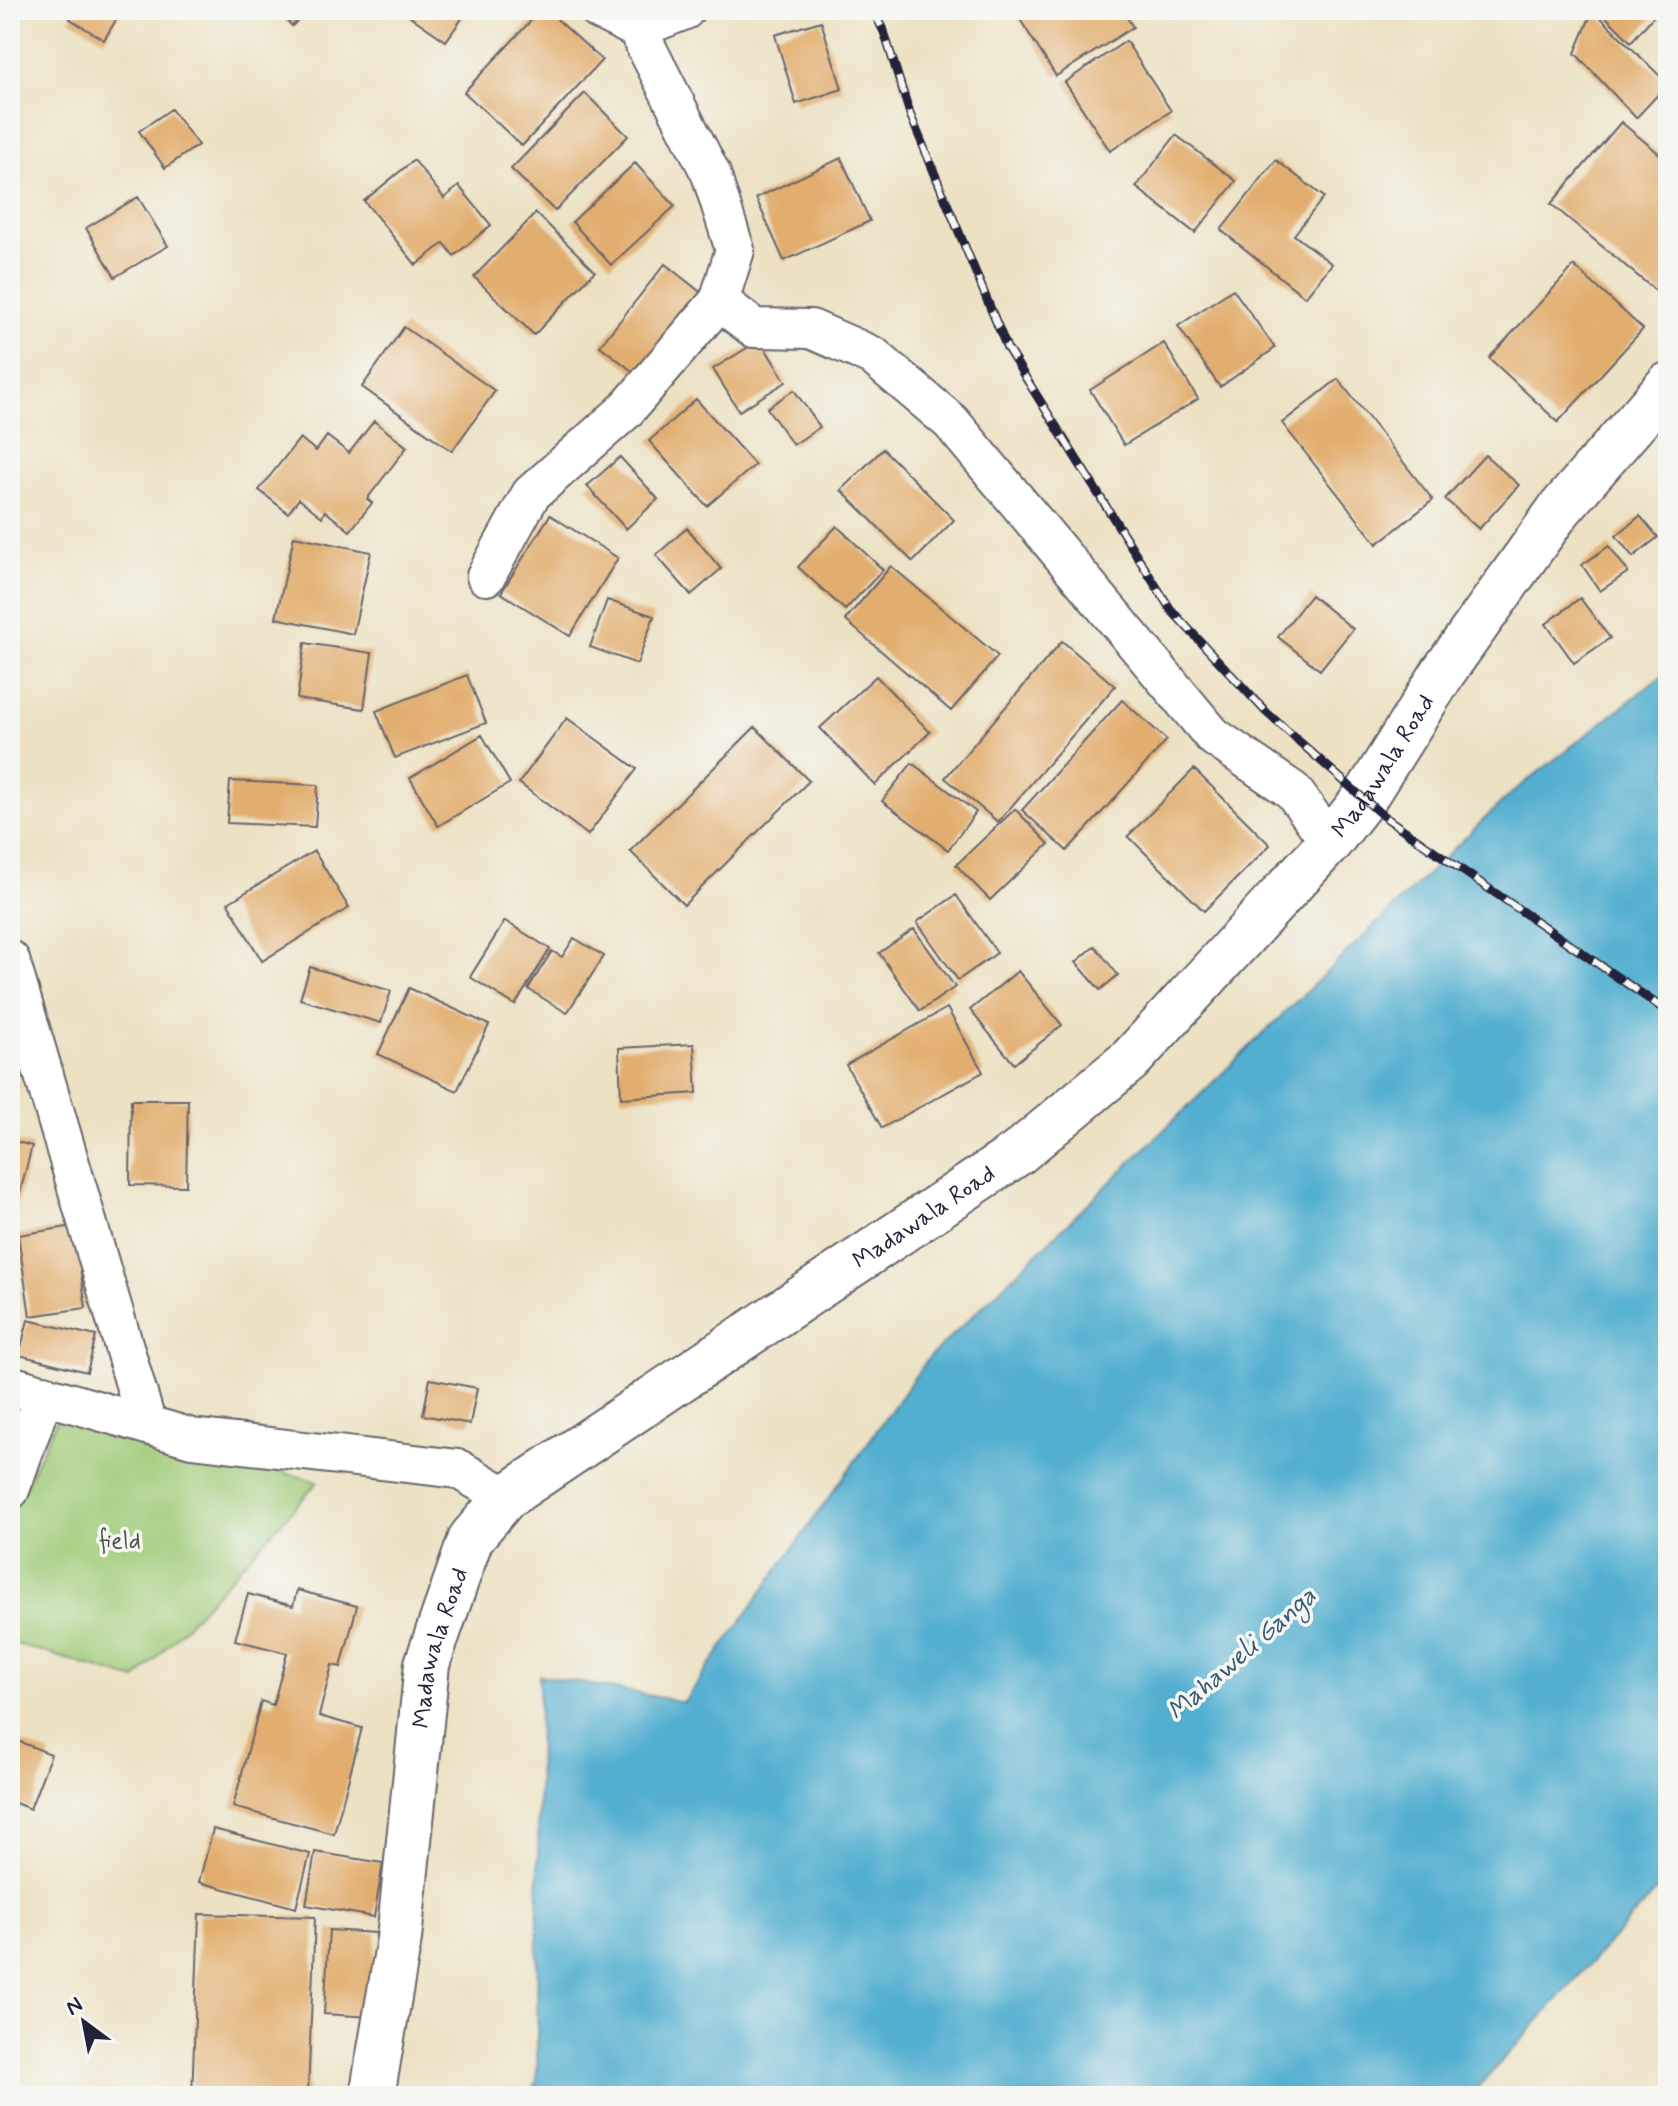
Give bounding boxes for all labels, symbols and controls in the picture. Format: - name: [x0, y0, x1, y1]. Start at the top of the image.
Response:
- street label: Madawala Road: [1325, 689, 1442, 845]
- street label: Madawala Road: [847, 1159, 1002, 1277]
- park label: field: [99, 1526, 141, 1557]
- street label: Madawala Road: [407, 1564, 476, 1730]
- water label: Mahaweli Ganga: [1161, 1580, 1326, 1730]
- north arrow: [44, 1982, 124, 2062]
- text: N: [61, 1991, 88, 2022]

